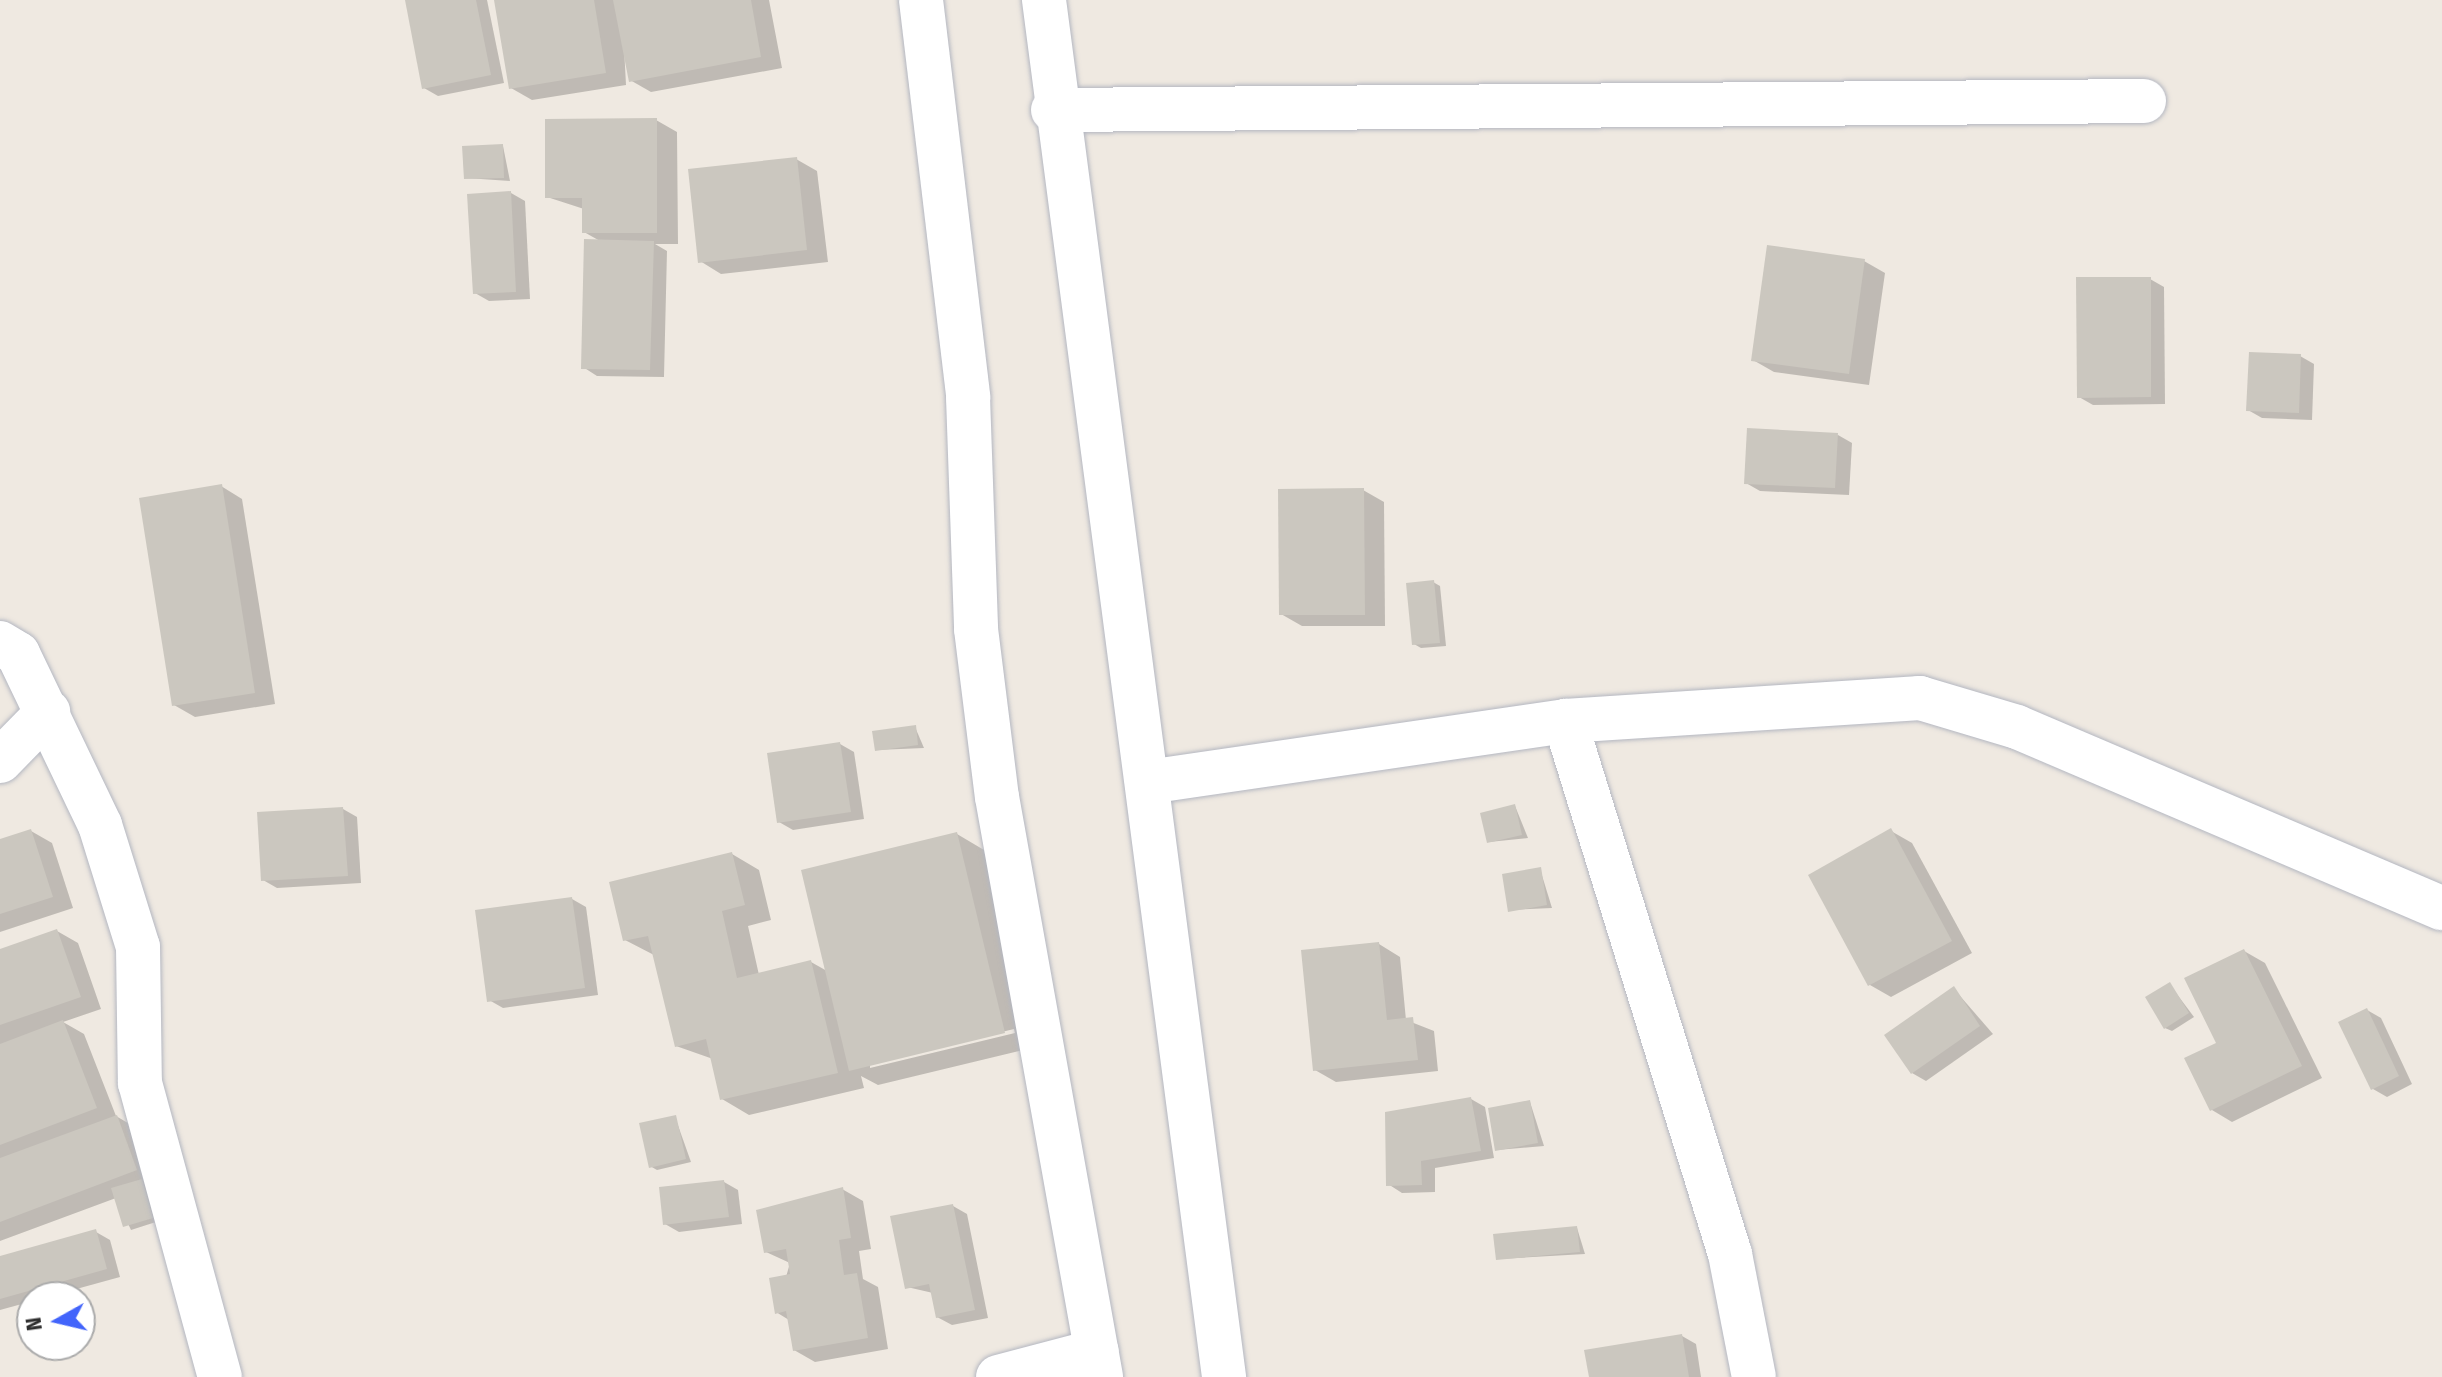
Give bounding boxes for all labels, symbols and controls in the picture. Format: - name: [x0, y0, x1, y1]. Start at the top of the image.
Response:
- north arrow: [16, 1281, 96, 1361]
- text: N: [19, 1316, 48, 1333]

